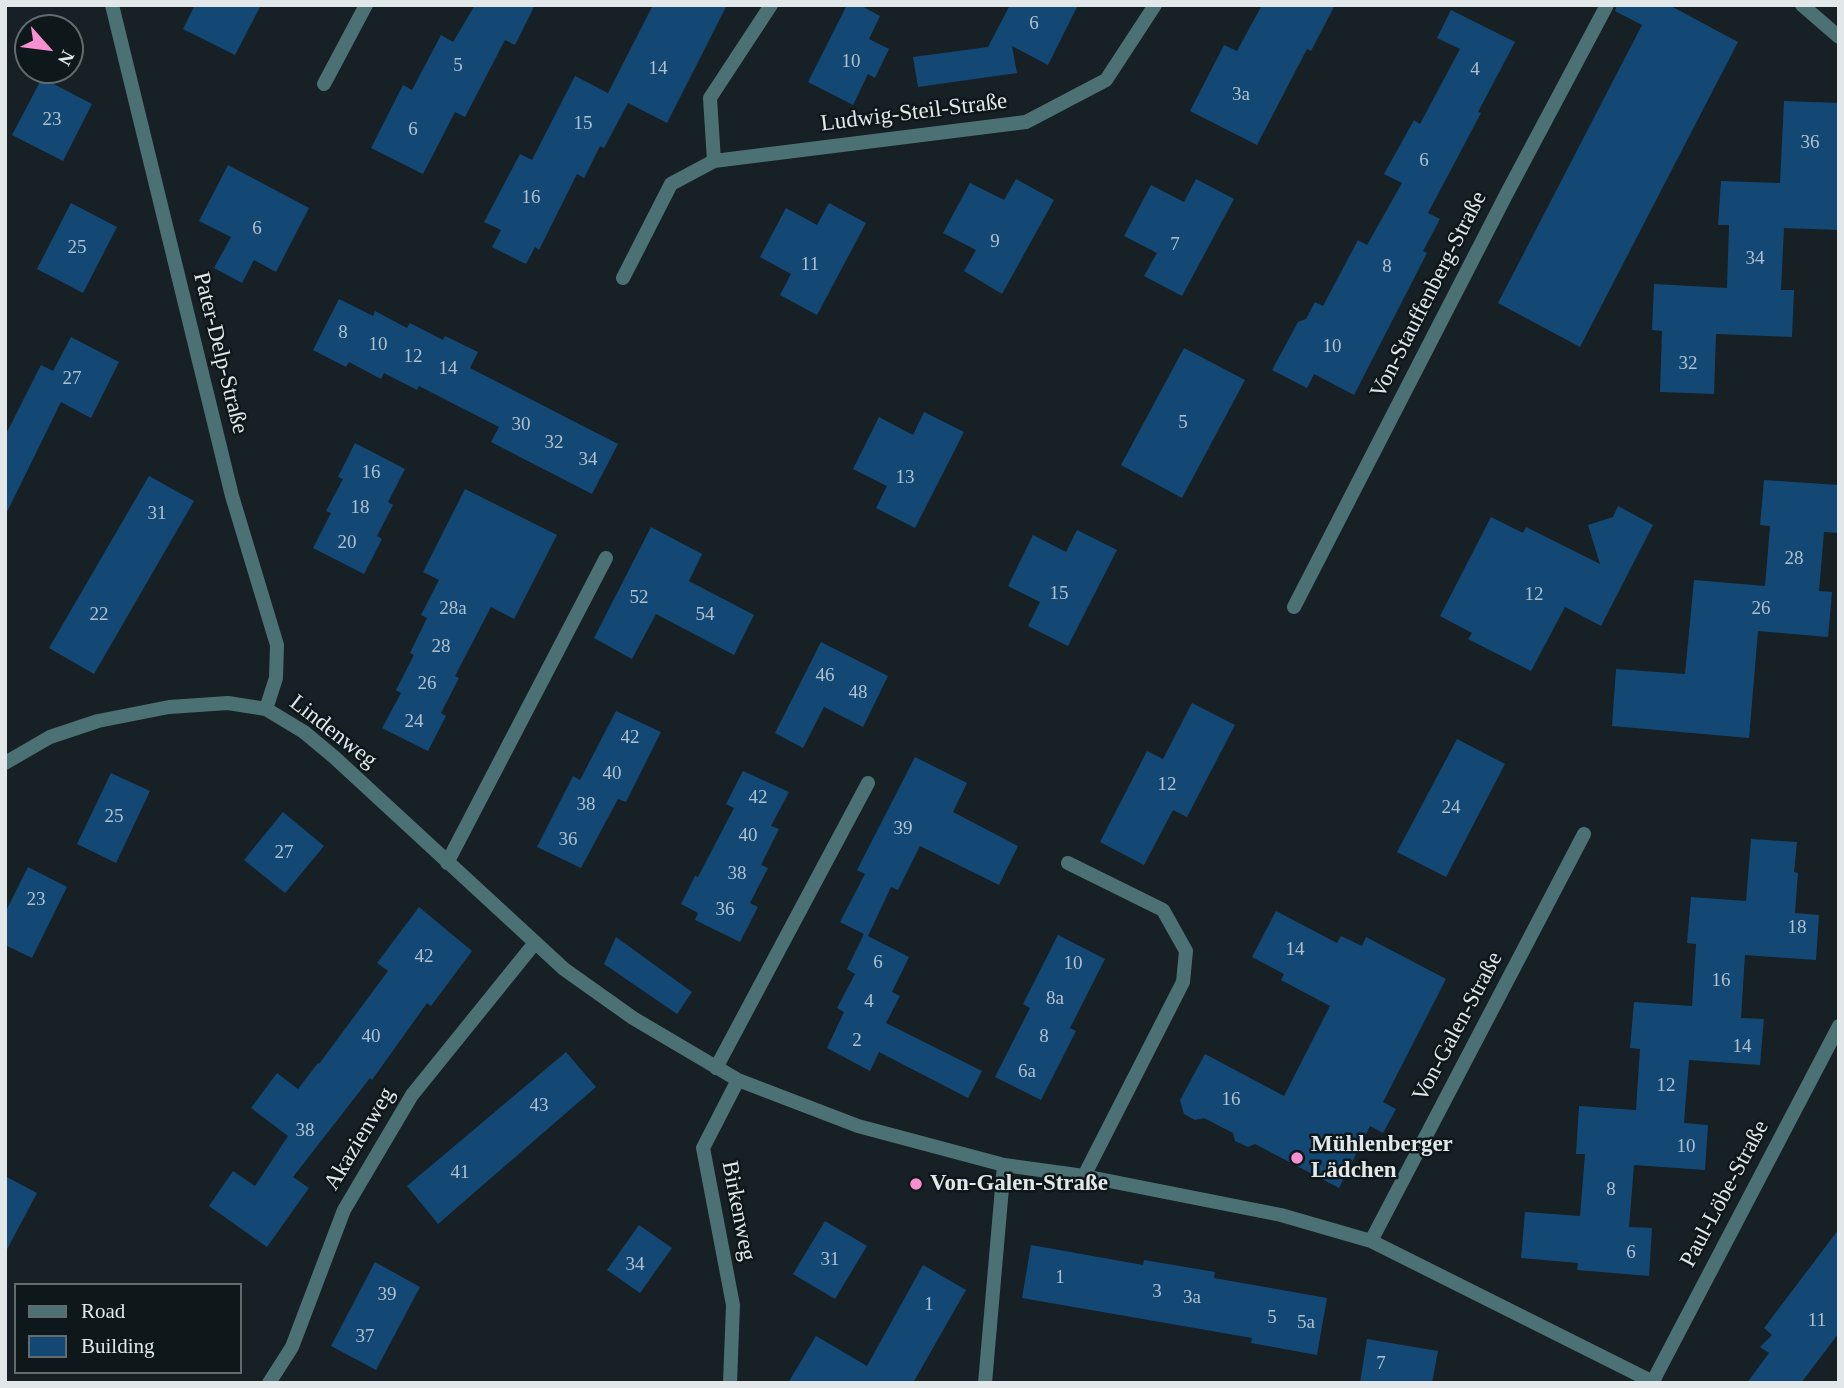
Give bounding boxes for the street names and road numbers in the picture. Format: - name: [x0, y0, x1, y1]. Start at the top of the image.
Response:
- street label: Ludwig-Steil-Straße: [819, 88, 1009, 138]
- street label: Von-Stauffenberg-Straße: [1365, 187, 1493, 403]
- street label: Pater-Delp-Straße: [187, 269, 253, 437]
- street label: Lindenweg: [284, 689, 382, 775]
- street label: Von-Galen-Straße: [1407, 947, 1509, 1107]
- street label: Akazienweg: [319, 1083, 401, 1195]
- street label: Paul-Löbe-Straße: [1675, 1116, 1775, 1272]
- street label: Birkenweg: [715, 1159, 761, 1263]

